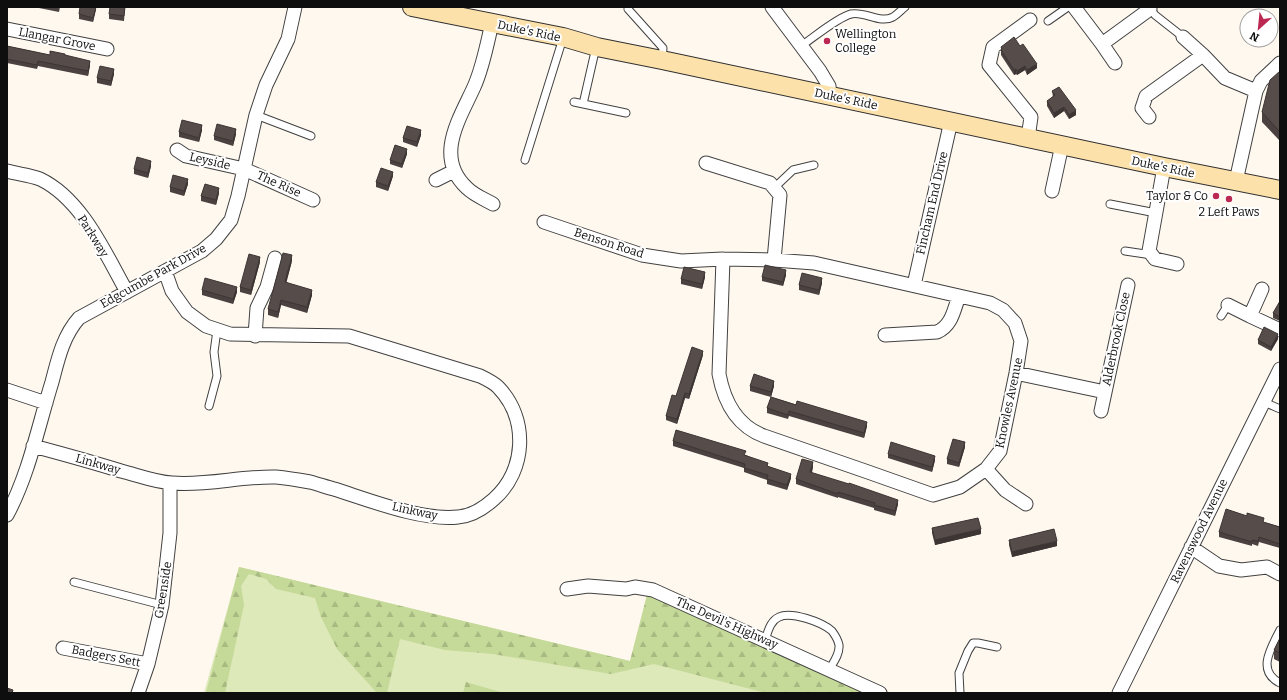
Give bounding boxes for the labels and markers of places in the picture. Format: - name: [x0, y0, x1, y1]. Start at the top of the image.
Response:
- place label: Wellington College: [835, 27, 897, 55]
- marker: Wellington College: [822, 36, 832, 46]
- place label: Taylor & Co: [1146, 189, 1208, 203]
- marker: Taylor & Co: [1211, 191, 1221, 201]
- marker: 2 Left Paws: [1224, 194, 1234, 204]
- place label: 2 Left Paws: [1198, 205, 1260, 219]

